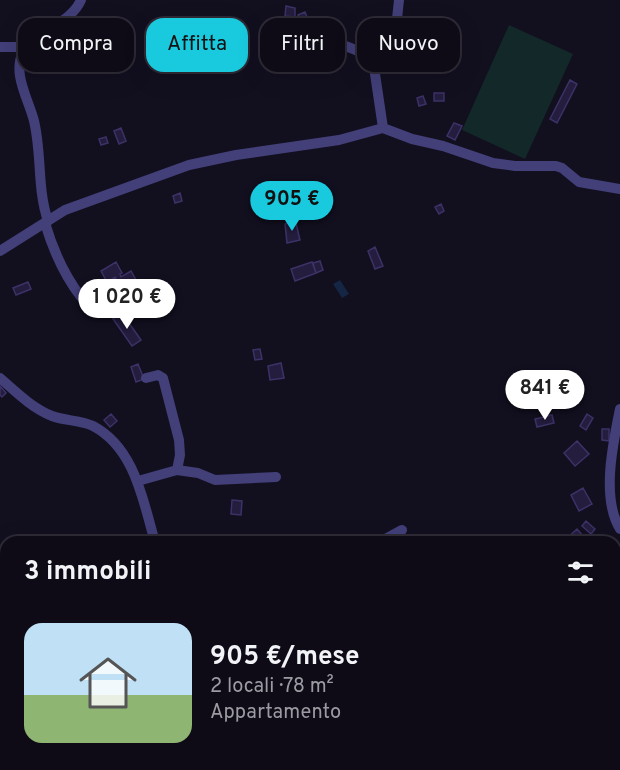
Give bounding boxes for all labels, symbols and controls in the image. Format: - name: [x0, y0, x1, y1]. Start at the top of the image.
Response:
- chip: Compra: [18, 18, 134, 72]
- chip: Affitta: [146, 18, 248, 72]
- chip: Filtri: [260, 18, 345, 72]
- chip: Nuovo: [357, 18, 460, 72]
- pin: 905 €: [250, 181, 334, 232]
- text: 905 €: [264, 187, 320, 213]
- pin: 1 020 €: [72, 279, 182, 330]
- text: 1 020 €: [92, 285, 162, 311]
- pin: 841 €: [503, 370, 587, 421]
- text: 841 €: [519, 376, 571, 402]
- text: 3 immobili: [24, 556, 151, 589]
- icon: filters: [564, 556, 597, 589]
- text: 905 €/mese: [210, 641, 359, 674]
- icon: home: [72, 647, 144, 719]
- text: 2 locali · 78 m²: [210, 674, 334, 700]
- text: Appartamento: [210, 700, 341, 726]

